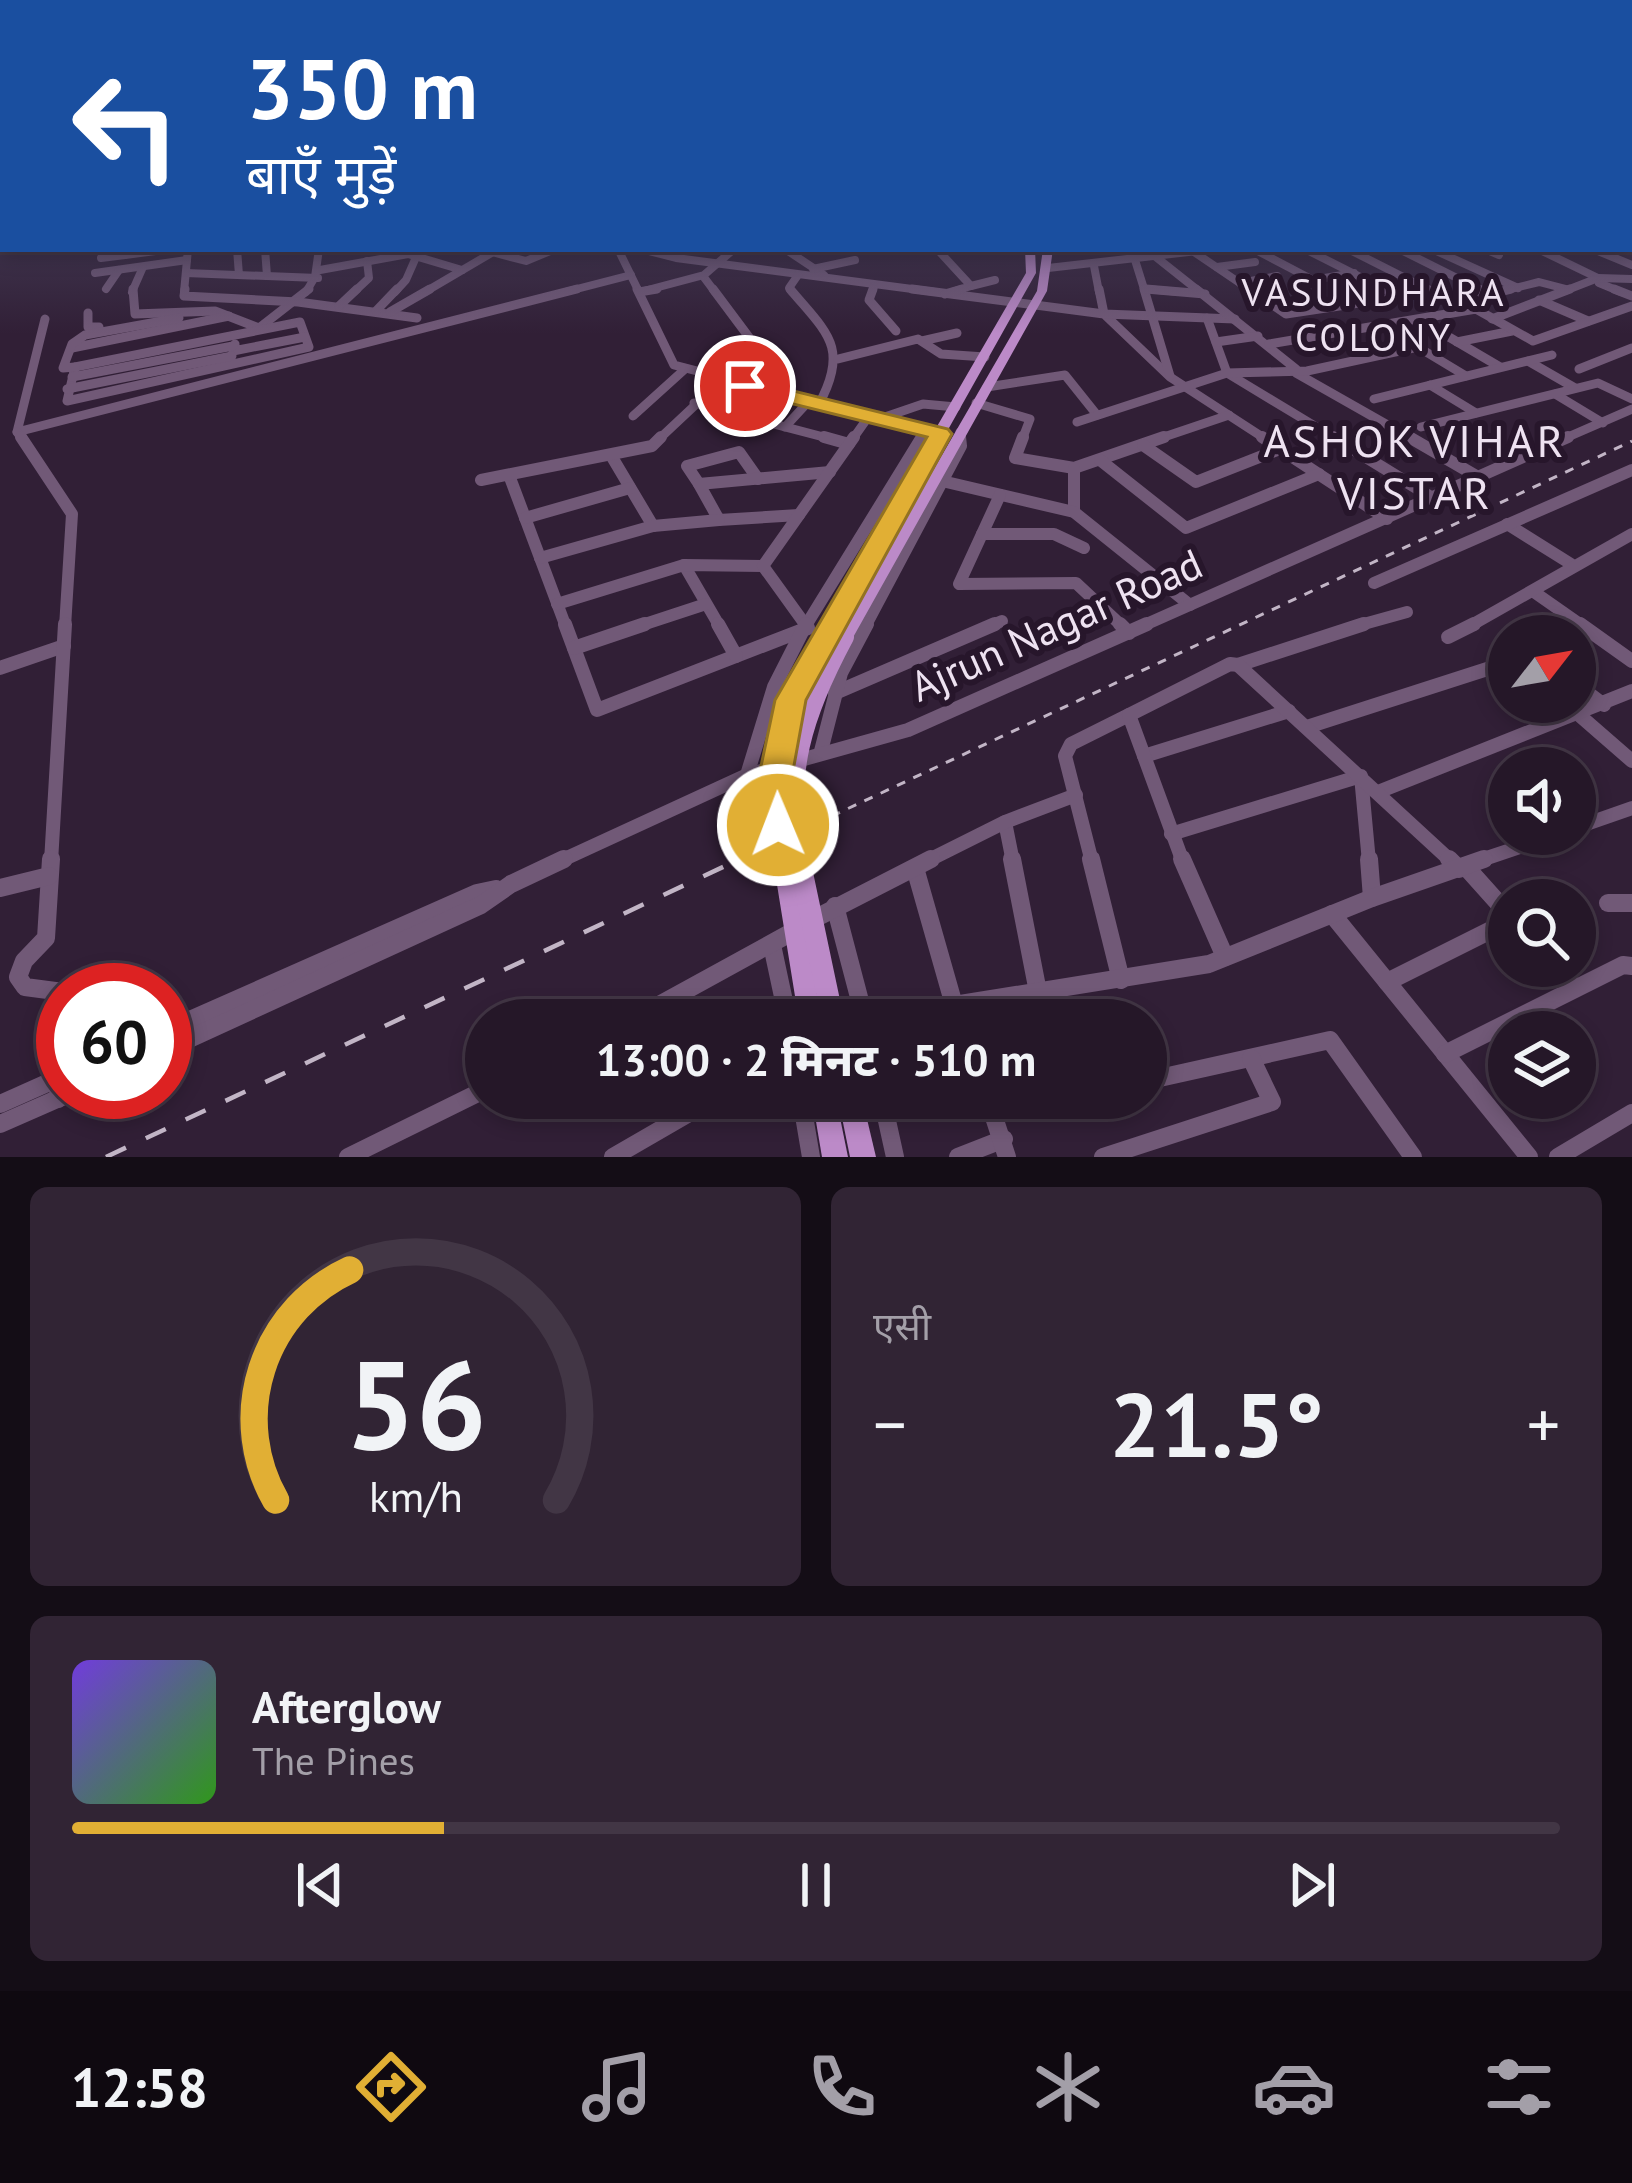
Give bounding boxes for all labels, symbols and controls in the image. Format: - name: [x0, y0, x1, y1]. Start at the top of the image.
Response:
- text: 350 m: [246, 33, 478, 142]
- icon: left: [48, 48, 204, 204]
- text: बाएँ मुड़ें: [246, 139, 396, 209]
- district label: VASUNDHARA COLONY: [1240, 266, 1507, 362]
- pin: [694, 335, 796, 437]
- icon: arrive: [712, 353, 778, 419]
- district label: ASHOK VIHAR VISTAR: [1263, 411, 1567, 521]
- street label: Ajrun Nagar Road: [901, 536, 1210, 713]
- north arrow: [1488, 615, 1596, 723]
- map controls: [1488, 615, 1596, 1119]
- button: sound: [1488, 747, 1596, 855]
- position arrow: [715, 762, 841, 888]
- button: search: [1488, 879, 1596, 987]
- speed limit sign: 60: [36, 963, 192, 1119]
- button: layers: [1488, 1011, 1596, 1119]
- text: 13:00 · 2 मिनट · 510 m: [596, 1030, 1036, 1088]
- text: एसी: [873, 1300, 931, 1351]
- text: 56: [345, 1322, 486, 1483]
- text: 21.5°: [1109, 1365, 1324, 1482]
- text: −: [873, 1381, 906, 1466]
- text: +: [1527, 1381, 1560, 1466]
- text: km/h: [368, 1467, 463, 1523]
- text: Afterglow: [252, 1677, 441, 1735]
- text: The Pines: [252, 1735, 415, 1786]
- icon: previous: [287, 1852, 353, 1918]
- icon: pause: [783, 1852, 849, 1918]
- icon: next: [1279, 1852, 1345, 1918]
- icon: directions: [349, 2045, 433, 2129]
- icon: music: [575, 2045, 659, 2129]
- icon: phone: [800, 2045, 884, 2129]
- icon: climate: [1026, 2045, 1110, 2129]
- icon: car: [1252, 2045, 1336, 2129]
- icon: filters: [1477, 2045, 1561, 2129]
- text: 12:58: [71, 2052, 208, 2122]

